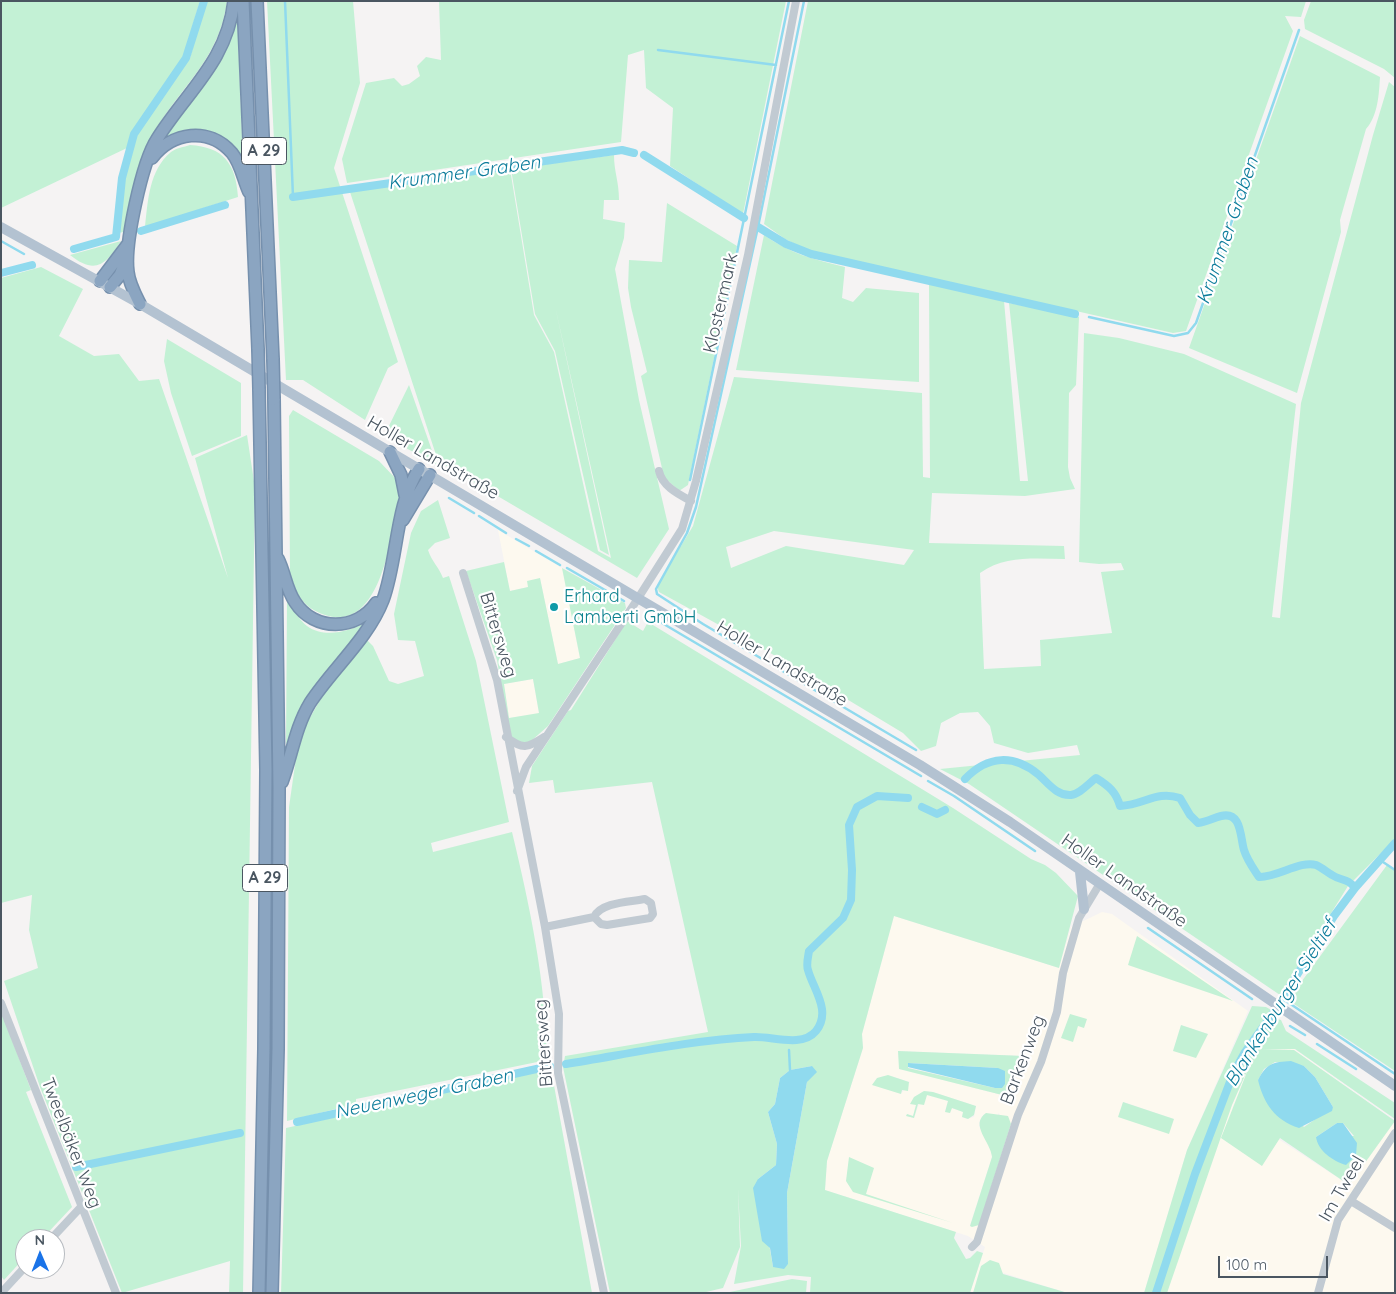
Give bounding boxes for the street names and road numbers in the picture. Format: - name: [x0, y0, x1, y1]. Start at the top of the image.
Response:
- road number: A 29: [242, 138, 286, 164]
- street label: Klostermark: [699, 251, 743, 355]
- street label: Holler Landstraße: [363, 411, 503, 505]
- street label: Bittersweg: [475, 590, 521, 680]
- street label: Holler Landstraße: [713, 616, 851, 712]
- street label: Holler Landstraße: [1057, 829, 1191, 933]
- road number: A 29: [242, 864, 288, 891]
- street label: Bittersweg: [530, 998, 558, 1088]
- street label: Barkenweg: [996, 1012, 1050, 1108]
- street label: Tweelbäker Weg: [36, 1075, 106, 1211]
- street label: Im Tweel: [1315, 1152, 1369, 1226]

